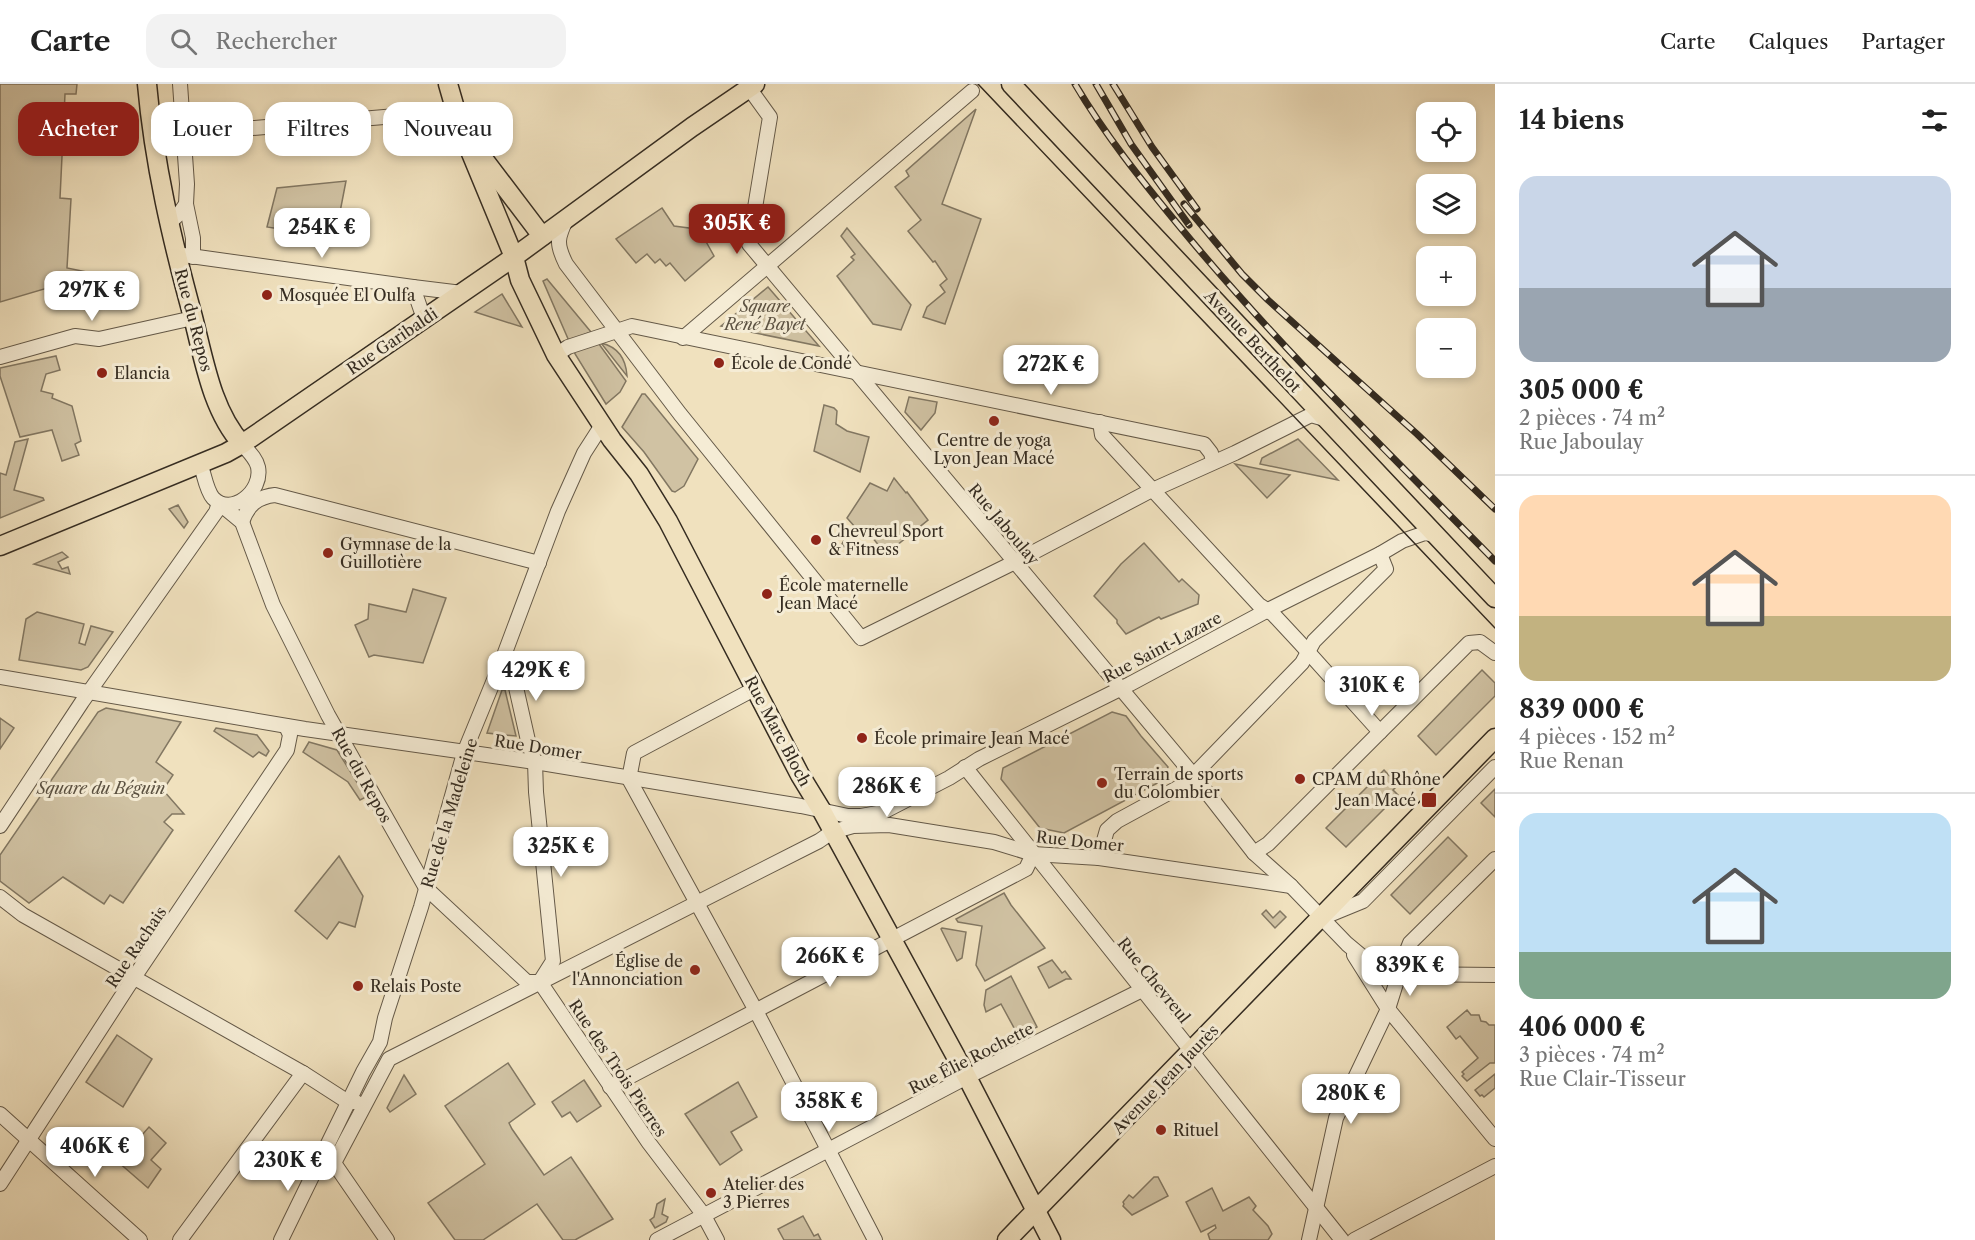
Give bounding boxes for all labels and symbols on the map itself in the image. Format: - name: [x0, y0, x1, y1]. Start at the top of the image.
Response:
- pin: 305K €: [688, 204, 786, 255]
- pin: 254K €: [273, 208, 371, 259]
- street label: Rue du Repos: [171, 266, 217, 374]
- pin: 297K €: [43, 271, 141, 322]
- place label: Mosquée El Oulfa: [279, 285, 416, 305]
- street label: Avenue Berthelot: [1200, 285, 1306, 397]
- marker: Mosquée El Oulfa: [260, 288, 274, 302]
- park label: Square René Bayet: [723, 296, 807, 334]
- street label: Rue Garibaldi: [343, 303, 441, 379]
- pin: 272K €: [1002, 345, 1100, 396]
- place label: École de Condé: [731, 353, 852, 373]
- marker: École de Condé: [712, 356, 726, 370]
- place label: Elancia: [114, 363, 171, 383]
- marker: Elancia: [95, 366, 109, 380]
- marker: Centre de yoga Lyon Jean Macé: [987, 414, 1001, 428]
- place label: Centre de yoga Lyon Jean Macé: [933, 430, 1055, 468]
- street label: Rue Jaboulay: [964, 479, 1044, 569]
- place label: Chevreul Sport & Fitness: [828, 521, 944, 559]
- marker: Chevreul Sport & Fitness: [809, 533, 823, 547]
- place label: Gymnase de la Guillotière: [340, 534, 452, 572]
- marker: Gymnase de la Guillotière: [321, 546, 335, 560]
- place label: École maternelle Jean Macé: [776, 575, 908, 613]
- marker: École maternelle Jean Macé: [760, 587, 774, 601]
- street label: Rue Saint-Lazare: [1099, 607, 1225, 687]
- pin: 429K €: [487, 651, 585, 702]
- pin: 310K €: [1323, 666, 1421, 717]
- street label: Rue Marc Bloch: [740, 672, 816, 790]
- street label: Rue du Repos: [328, 724, 396, 826]
- place label: École primaire Jean Macé: [874, 728, 1070, 748]
- street label: Rue Domer: [493, 730, 583, 764]
- marker: École primaire Jean Macé: [855, 731, 869, 745]
- street label: Rue de la Madeleine: [417, 736, 481, 890]
- place label: Terrain de sports du Colombier: [1114, 764, 1243, 802]
- pin: 286K €: [838, 767, 936, 818]
- place label: CPAM du Rhône: [1312, 769, 1441, 789]
- marker: CPAM du Rhône: [1293, 772, 1307, 786]
- marker: Terrain de sports du Colombier: [1095, 776, 1109, 790]
- park label: Square du Béguin: [36, 778, 165, 798]
- place label: Jean Macé: [1334, 790, 1416, 810]
- marker: Jean Macé: [1420, 791, 1438, 809]
- street label: Rue Domer: [1035, 826, 1125, 856]
- pin: 325K €: [512, 827, 610, 878]
- street label: Rue Rachais: [102, 903, 170, 991]
- street label: Rue Chevreul: [1113, 933, 1195, 1027]
- pin: 266K €: [781, 937, 879, 988]
- pin: 839K €: [1361, 946, 1459, 997]
- place label: Église de l'Annonciation: [572, 951, 683, 989]
- marker: Église de l'Annonciation: [688, 963, 702, 977]
- place label: Relais Poste: [370, 976, 461, 996]
- marker: Relais Poste: [351, 979, 365, 993]
- street label: Rue des Trois Pierres: [565, 996, 671, 1140]
- street label: Rue Élie Rochette: [905, 1018, 1037, 1098]
- street label: Avenue Jean Jaurès: [1107, 1020, 1222, 1139]
- pin: 280K €: [1302, 1074, 1400, 1125]
- pin: 358K €: [780, 1082, 878, 1133]
- place label: Rituel: [1173, 1120, 1219, 1140]
- marker: Rituel: [1154, 1123, 1168, 1137]
- pin: 406K €: [46, 1127, 144, 1178]
- pin: 230K €: [239, 1141, 337, 1192]
- place label: Atelier des 3 Pierres: [722, 1174, 804, 1212]
- marker: Atelier des 3 Pierres: [704, 1186, 718, 1200]

